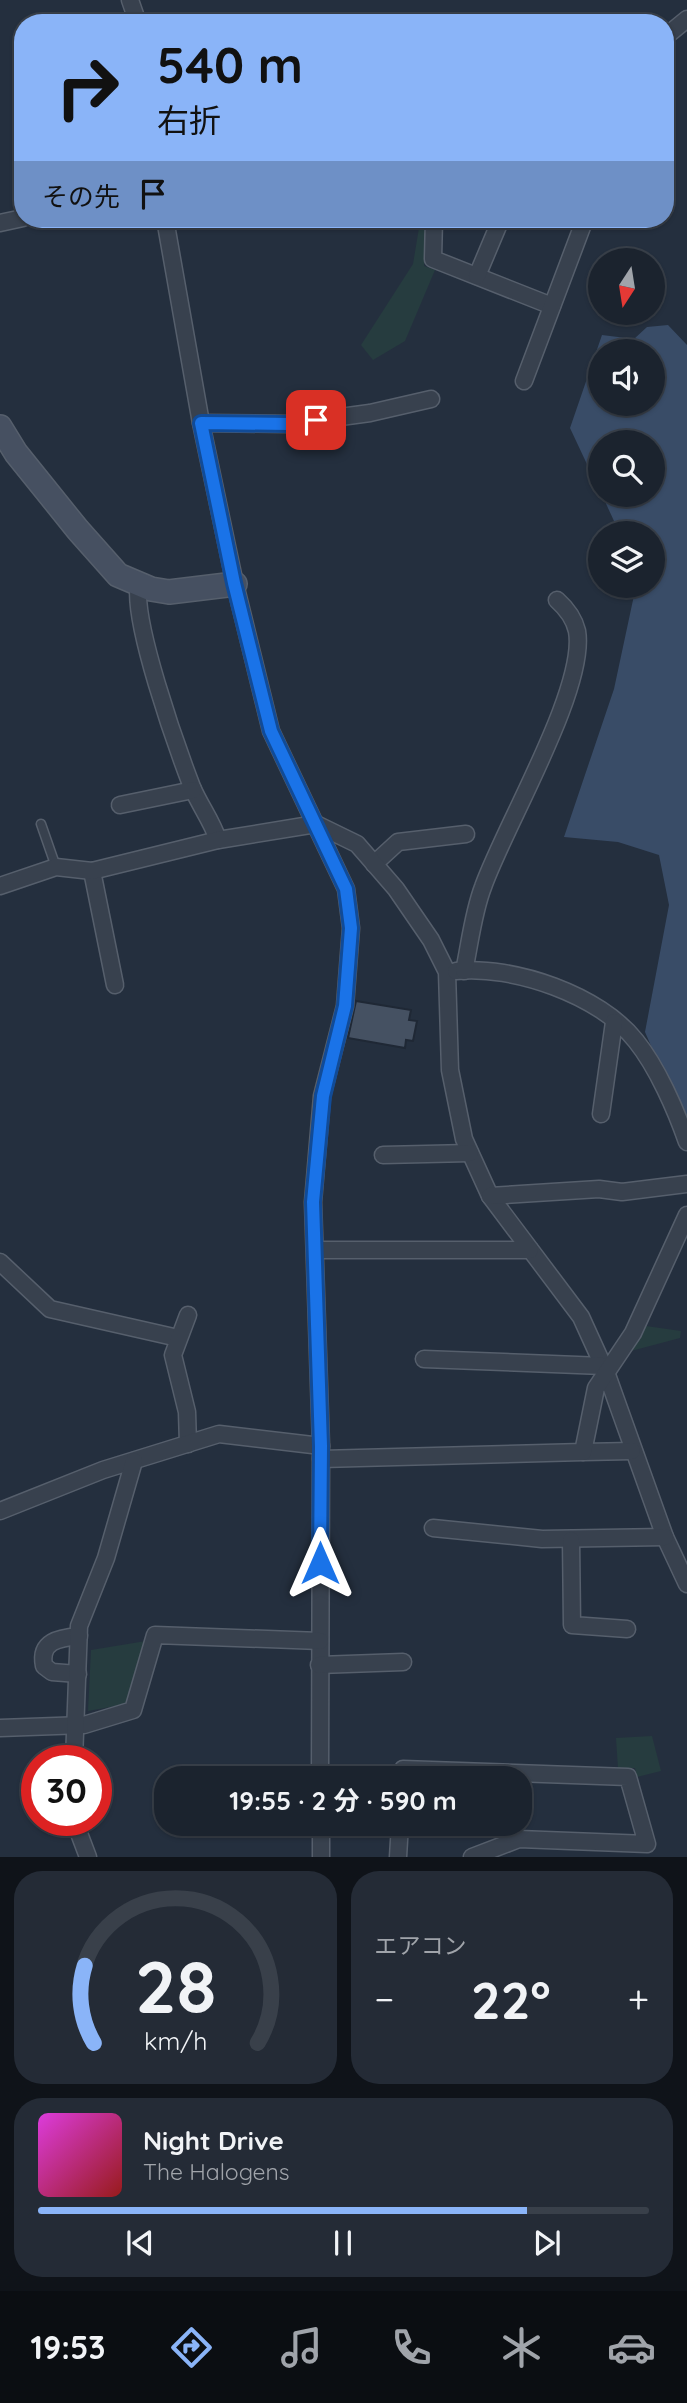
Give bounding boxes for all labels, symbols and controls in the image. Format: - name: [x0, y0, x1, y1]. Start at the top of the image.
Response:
- text: 540 m: [157, 34, 303, 95]
- icon: right: [42, 42, 133, 133]
- text: 右折: [157, 100, 221, 140]
- icon: arrive: [134, 175, 172, 213]
- text: その先: [42, 180, 120, 213]
- north arrow: [588, 248, 665, 326]
- map controls: [588, 248, 665, 598]
- button: sound: [588, 339, 665, 416]
- pin: [286, 390, 346, 450]
- icon: arrive: [297, 401, 335, 439]
- button: search: [588, 430, 665, 507]
- button: layers: [588, 521, 665, 598]
- position arrow: [283, 1526, 357, 1600]
- speed limit sign: 30: [21, 1745, 112, 1836]
- text: 19:55 · 2 分 · 590 m: [229, 1784, 457, 1817]
- text: エアコン: [375, 1931, 467, 1960]
- text: 28: [135, 1941, 216, 2032]
- text: 22°: [471, 1967, 551, 2032]
- text: −: [375, 1975, 394, 2023]
- text: +: [628, 1975, 649, 2023]
- text: km/h: [144, 2025, 207, 2056]
- text: Night Drive: [143, 2124, 284, 2157]
- text: The Halogens: [143, 2157, 290, 2186]
- icon: previous: [121, 2224, 159, 2262]
- icon: pause: [324, 2224, 362, 2262]
- icon: next: [528, 2224, 566, 2262]
- icon: directions: [167, 2323, 216, 2372]
- icon: music: [277, 2323, 326, 2372]
- icon: phone: [387, 2323, 436, 2372]
- icon: climate: [497, 2323, 546, 2372]
- icon: car: [607, 2323, 656, 2372]
- text: 19:53: [31, 2327, 106, 2367]

